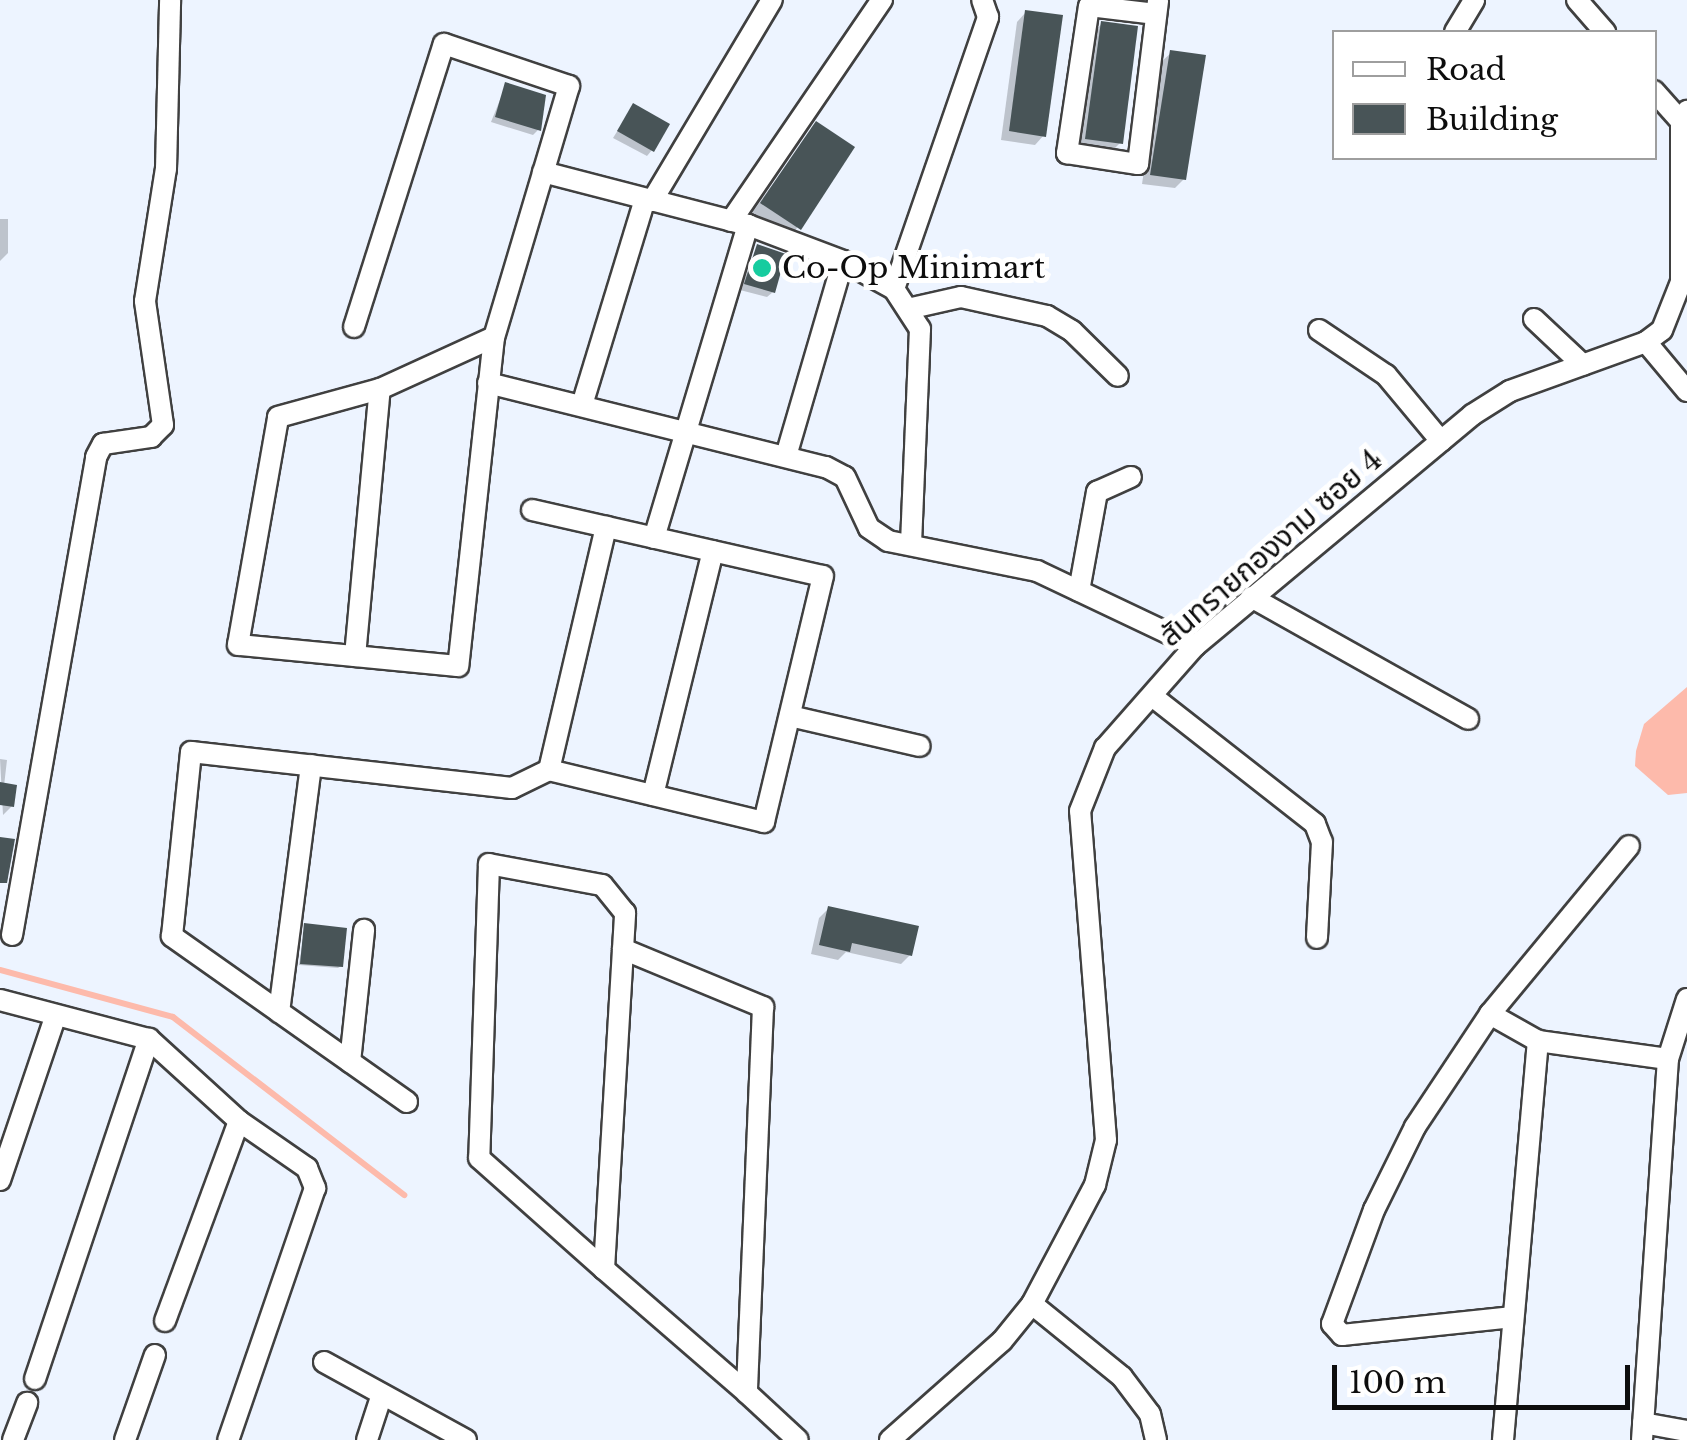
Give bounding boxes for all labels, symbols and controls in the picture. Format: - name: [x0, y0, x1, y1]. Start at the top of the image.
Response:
- legend: [1332, 30, 1657, 160]
- text: Road: [1426, 51, 1506, 88]
- text: Building: [1426, 101, 1558, 138]
- place label: Co-Op Minimart: [782, 250, 1045, 286]
- marker: Co-Op Minimart: [751, 257, 773, 279]
- street label: สันทรายกองงาม ซอย 4: [1152, 442, 1390, 654]
- scale bar: [1337, 1345, 1634, 1407]
- text: 100 m: [1349, 1364, 1446, 1401]

